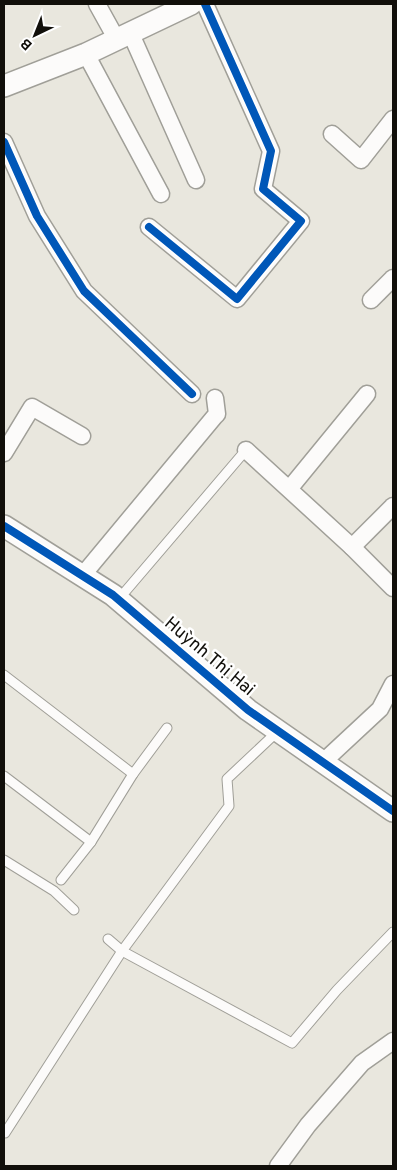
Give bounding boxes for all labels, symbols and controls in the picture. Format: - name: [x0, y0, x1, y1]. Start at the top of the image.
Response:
- north arrow: [10, 10, 60, 60]
- text: B: [18, 34, 36, 53]
- street label: Huỳnh Thị Hai: [159, 612, 259, 702]

